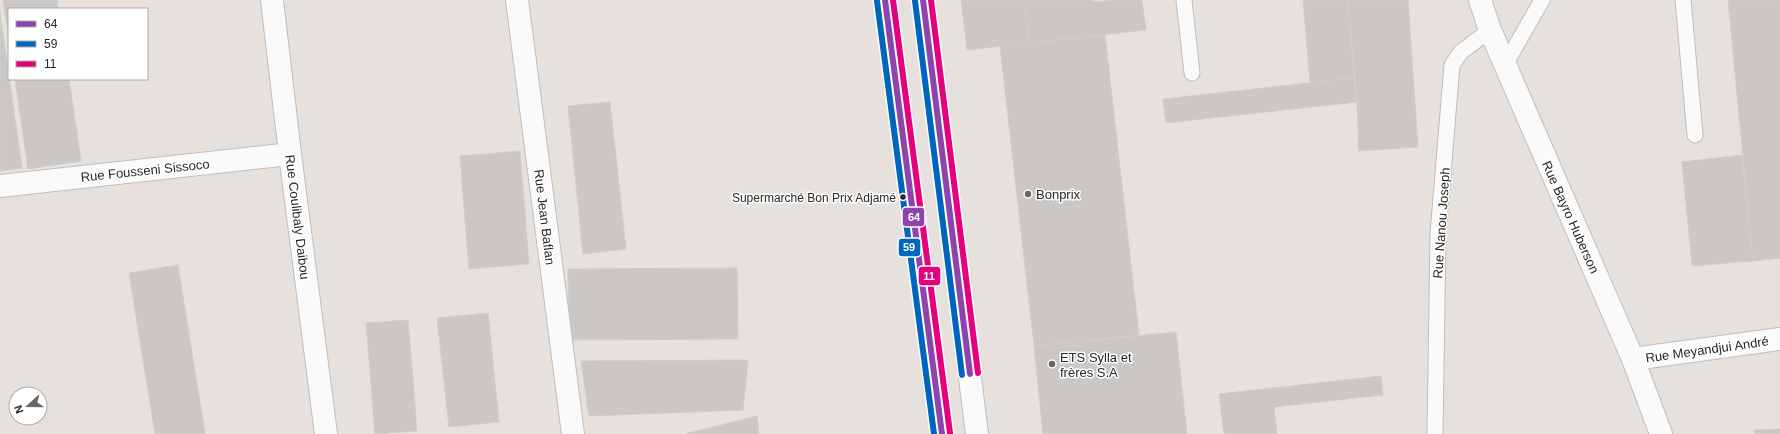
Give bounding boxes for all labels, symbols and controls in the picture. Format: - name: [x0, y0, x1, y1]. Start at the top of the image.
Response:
- legend: [8, 8, 148, 80]
- text: 64: [44, 17, 58, 31]
- text: 59: [44, 37, 58, 51]
- text: 11: [44, 57, 57, 71]
- street label: Rue Coulibaly Daibou: [282, 154, 313, 280]
- street label: Rue Fousseni Sissoco: [80, 156, 210, 185]
- street label: Rue Bayro Huberson: [1539, 159, 1602, 276]
- street label: Rue Nanou Joseph: [1430, 167, 1453, 279]
- street label: Rue Jean Baflan: [531, 168, 558, 266]
- place label: Bonprix: [1036, 187, 1081, 202]
- marker: Bonprix: [1023, 189, 1033, 199]
- place label: Supermarché Bon Prix Adjamé: [732, 191, 896, 205]
- marker: Supermarché Bon Prix Adjamé: [898, 192, 908, 202]
- line badge: 64: [902, 207, 925, 227]
- text: 64: [908, 211, 921, 223]
- line badge: 59: [898, 238, 921, 257]
- text: 59: [903, 241, 915, 253]
- line badge: 11: [918, 266, 941, 286]
- text: 11: [923, 270, 935, 282]
- street label: Rue Meyandjui André: [1644, 333, 1770, 366]
- place label: ETS Sylla et frères S.A: [1060, 350, 1132, 380]
- marker: ETS Sylla et frères S.A: [1047, 359, 1057, 369]
- north arrow: [8, 386, 48, 426]
- text: N: [12, 404, 26, 415]

